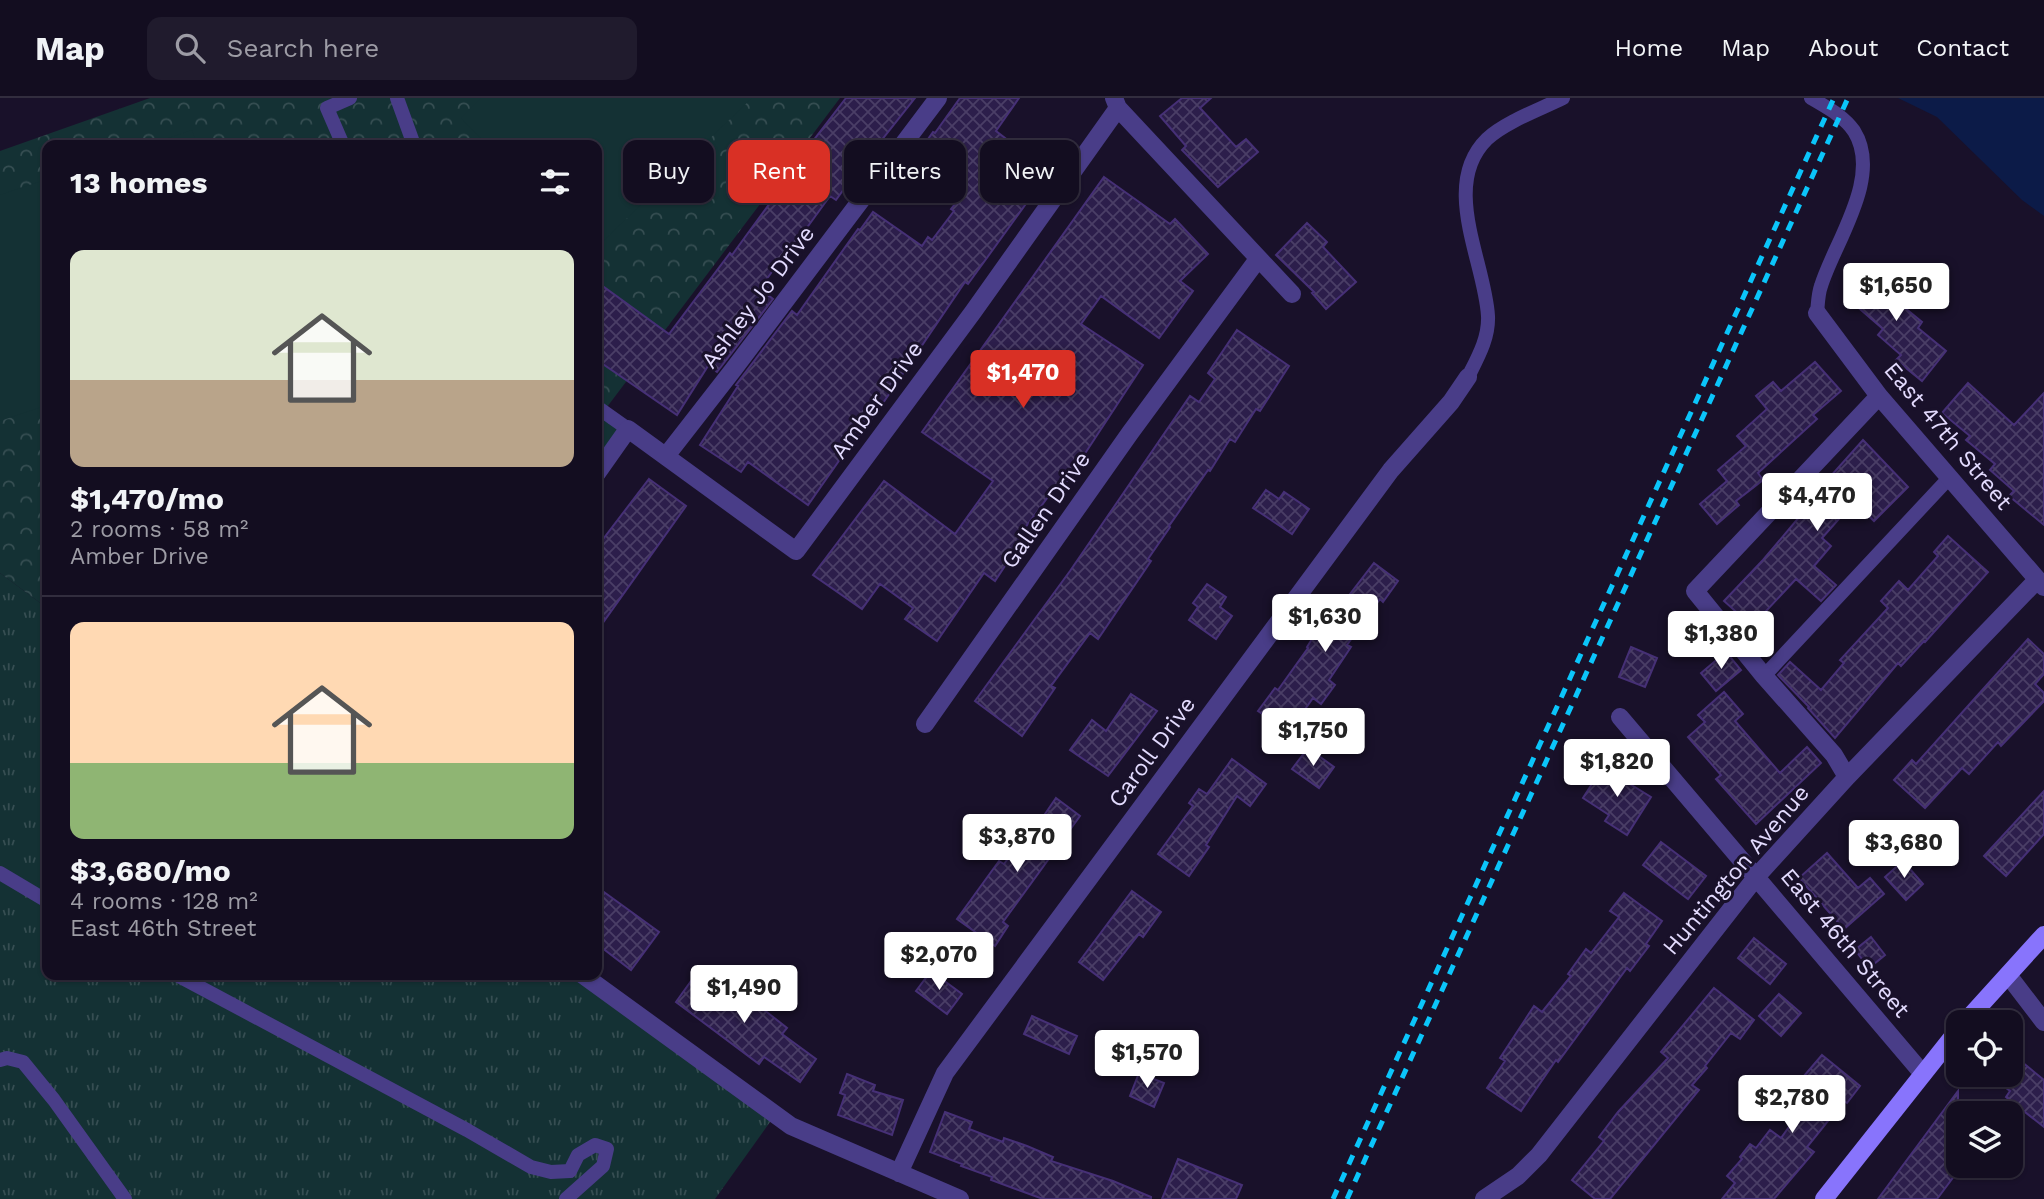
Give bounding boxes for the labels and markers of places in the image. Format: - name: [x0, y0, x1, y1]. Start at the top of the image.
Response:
- pin: $1,650: [1839, 264, 1953, 323]
- pin: $1,470: [966, 350, 1080, 410]
- pin: $4,470: [1760, 474, 1874, 533]
- pin: $1,630: [1268, 594, 1382, 654]
- pin: $1,380: [1664, 612, 1778, 671]
- pin: $1,750: [1256, 708, 1370, 768]
- pin: $1,820: [1560, 740, 1674, 799]
- pin: $3,870: [960, 814, 1074, 874]
- pin: $3,680: [1847, 820, 1961, 880]
- pin: $2,070: [882, 932, 996, 992]
- pin: $1,490: [687, 965, 801, 1025]
- pin: $1,570: [1090, 1030, 1204, 1090]
- pin: $2,780: [1735, 1076, 1849, 1135]

